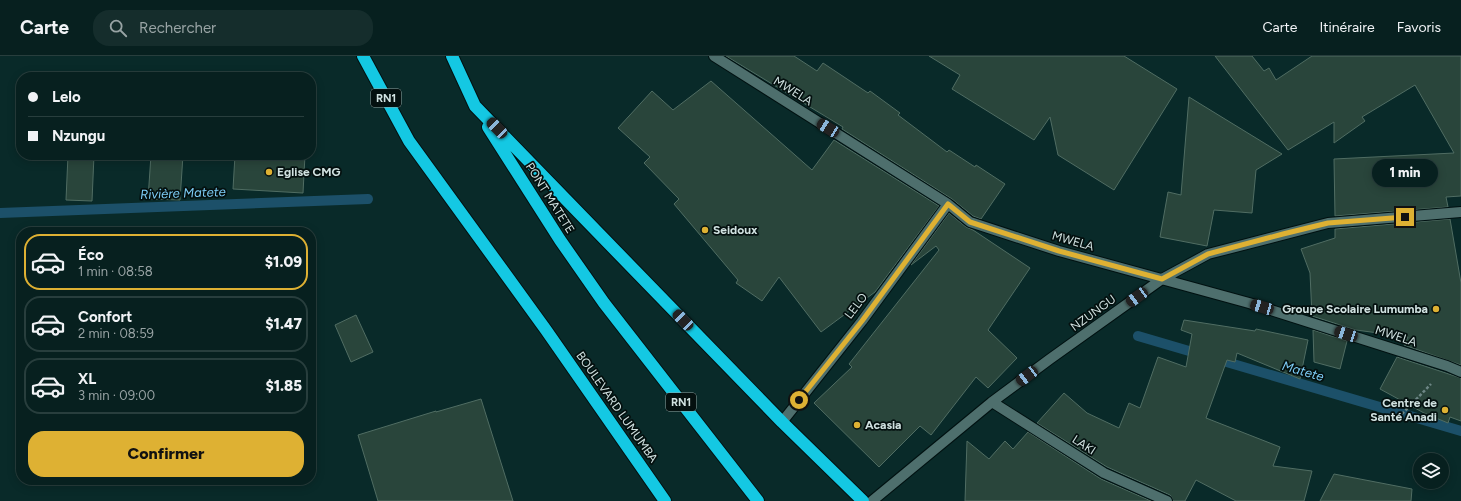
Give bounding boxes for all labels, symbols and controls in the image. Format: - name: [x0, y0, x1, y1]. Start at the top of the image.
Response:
- search box: [93, 10, 373, 46]
- text: Carte: [20, 16, 69, 39]
- icon: search: [107, 17, 129, 39]
- text: Rechercher: [139, 19, 216, 37]
- text: Carte: [1263, 19, 1297, 36]
- text: Itinéraire: [1319, 19, 1375, 36]
- text: Favoris: [1397, 19, 1441, 36]
- street label: MWELA: [771, 74, 815, 108]
- text: Lelo: [52, 88, 81, 106]
- road number: RN1: [371, 89, 401, 107]
- car: [484, 115, 510, 141]
- car: [815, 117, 841, 139]
- text: Nzungu: [52, 127, 105, 145]
- callout: 1 min: [1372, 159, 1438, 187]
- street label: PONT MATETE: [523, 160, 577, 236]
- place label: Eglise CMG: [277, 165, 340, 179]
- text: 1 min: [1389, 165, 1421, 180]
- marker: Eglise CMG: [264, 167, 274, 177]
- water label: Rivière Matete: [140, 184, 226, 202]
- route end: [1396, 208, 1414, 226]
- place label: Seidoux: [713, 223, 758, 237]
- marker: Seidoux: [700, 225, 710, 235]
- street label: MWELA: [1050, 228, 1096, 254]
- icon: car: [30, 244, 66, 280]
- text: Éco: [78, 246, 104, 264]
- text: $1.09: [265, 253, 302, 271]
- text: 1 min · 08:58: [78, 264, 153, 279]
- car: [1124, 285, 1150, 309]
- street label: LELO: [842, 290, 870, 322]
- street label: NZUNGU: [1068, 292, 1118, 334]
- car: [1249, 298, 1275, 316]
- place label: Groupe Scolaire Lumumba: [1282, 302, 1428, 316]
- marker: Groupe Scolaire Lumumba: [1431, 304, 1441, 314]
- icon: car: [30, 306, 66, 342]
- car: [670, 307, 696, 333]
- text: Confort: [78, 308, 132, 326]
- text: $1.47: [265, 315, 302, 333]
- street label: MWELA: [1373, 323, 1419, 349]
- car: [1333, 325, 1359, 343]
- text: 2 min · 08:59: [78, 326, 154, 341]
- street label: BOULEVARD LUMUMBA: [573, 349, 661, 465]
- water label: Matete: [1280, 358, 1326, 384]
- car: [1014, 364, 1040, 388]
- icon: car: [30, 368, 66, 404]
- text: XL: [78, 370, 96, 388]
- text: $1.85: [265, 377, 302, 395]
- text: 3 min · 09:00: [78, 388, 155, 403]
- route start: [790, 391, 808, 409]
- road number: RN1: [666, 393, 696, 411]
- place label: Centre de Santé Anadi: [1370, 396, 1437, 424]
- marker: Centre de Santé Anadi: [1440, 405, 1450, 415]
- place label: Acasia: [865, 418, 902, 432]
- marker: Acasia: [852, 420, 862, 430]
- button: Confirmer: [28, 431, 304, 477]
- street label: LAKI: [1070, 432, 1098, 458]
- map controls: [1413, 453, 1449, 489]
- button: layers: [1413, 453, 1449, 489]

